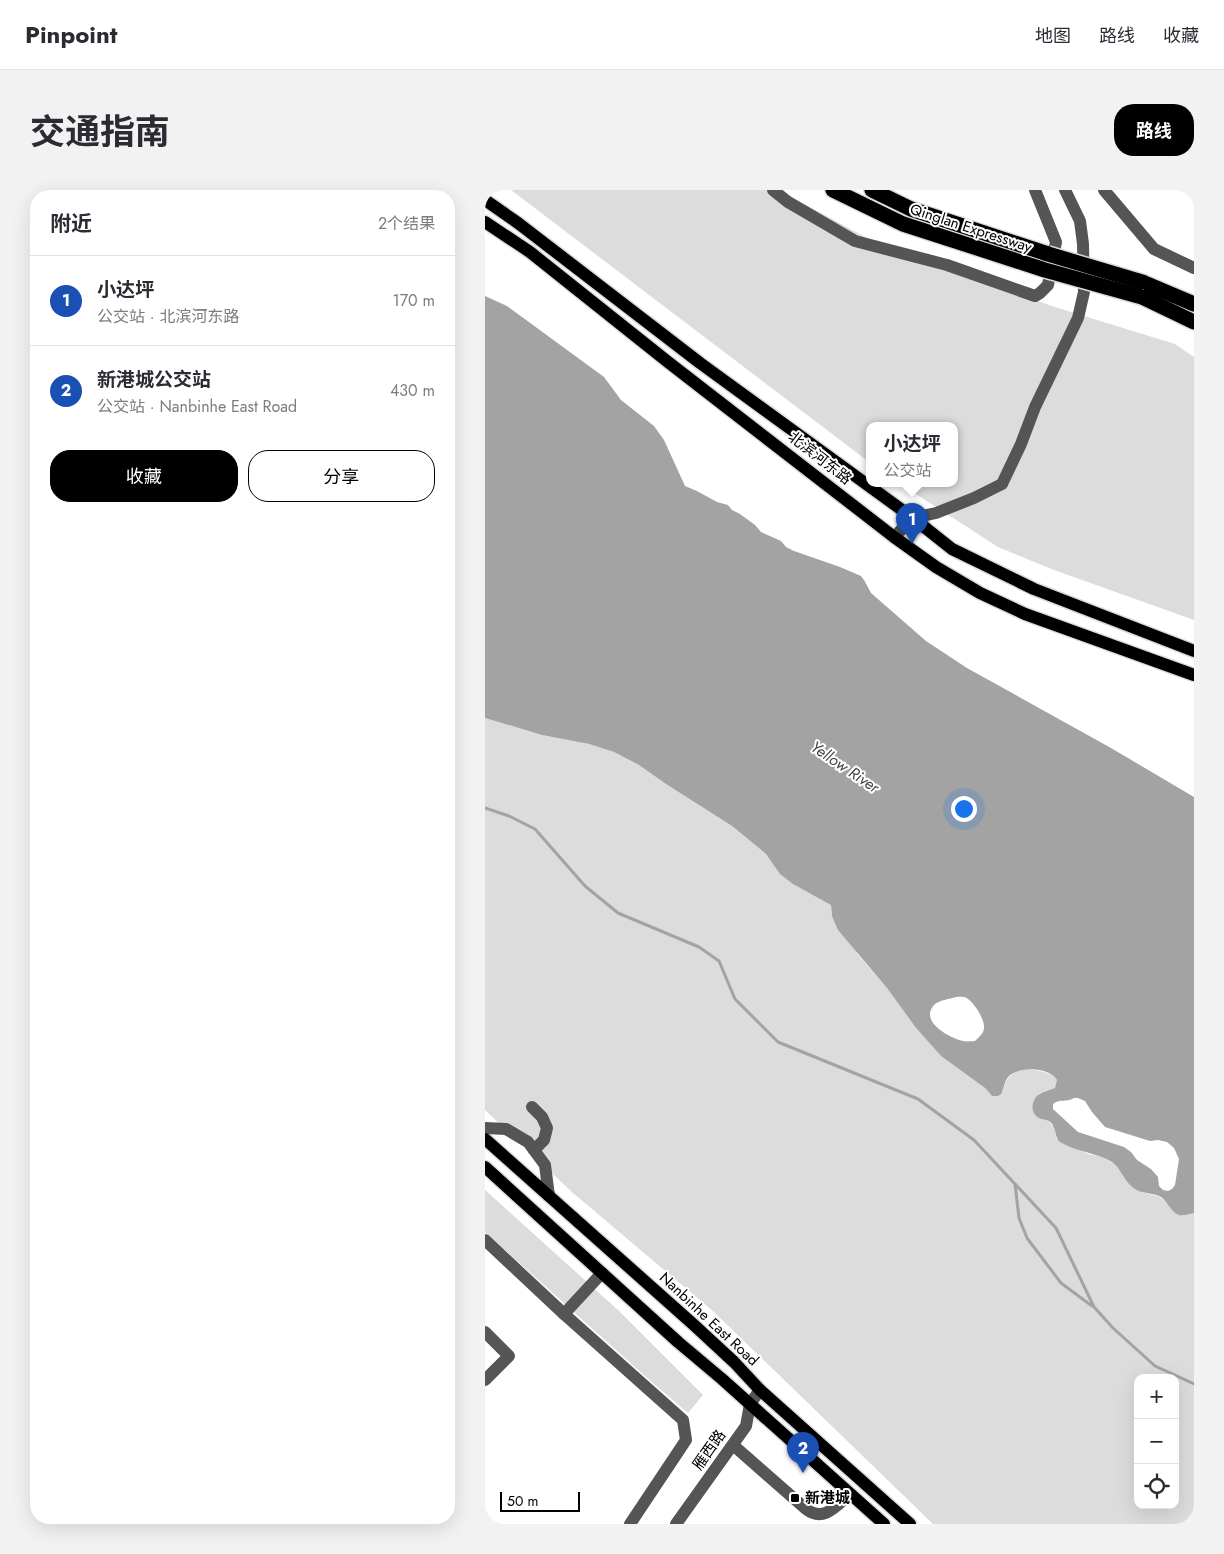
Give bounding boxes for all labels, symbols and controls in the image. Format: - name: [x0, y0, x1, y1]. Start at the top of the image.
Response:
- text: Pinpoint: [25, 17, 117, 52]
- text: 地图: [1035, 23, 1071, 49]
- text: 路线: [1099, 23, 1135, 49]
- text: 收藏: [1163, 23, 1199, 49]
- button: 路线: [1114, 104, 1194, 156]
- text: 交通指南: [30, 107, 170, 157]
- street label: Qinglan Expressway: [907, 198, 1035, 258]
- text: 附近: [50, 209, 92, 239]
- text: 2个结果: [378, 212, 435, 235]
- text: 小达坪: [97, 276, 154, 303]
- text: 1: [62, 289, 70, 312]
- text: 170 m: [393, 289, 435, 312]
- text: 公交站 · 北滨河东路: [97, 305, 239, 328]
- text: 新港城公交站: [97, 366, 211, 393]
- text: 2: [61, 379, 71, 402]
- text: 430 m: [390, 379, 435, 402]
- text: 公交站 · Nanbinhe East Road: [97, 395, 297, 418]
- popup: [866, 422, 958, 487]
- street label: 北滨河东路: [784, 426, 856, 490]
- text: 小达坪: [883, 430, 941, 457]
- button: 收藏: [50, 450, 238, 502]
- button: 分享: [248, 450, 435, 502]
- text: 公交站: [883, 459, 932, 482]
- pin: 1: [896, 503, 928, 544]
- water label: Yellow River: [806, 736, 885, 799]
- your location: [951, 796, 977, 822]
- street label: Nanbinhe East Road: [654, 1267, 764, 1371]
- map controls: [1134, 1374, 1179, 1509]
- button: +: [1134, 1374, 1179, 1419]
- button: −: [1134, 1419, 1179, 1464]
- street label: 雁西路: [687, 1425, 731, 1475]
- pin: 2: [787, 1432, 819, 1473]
- button: locate: [1134, 1464, 1179, 1509]
- place label: 新港城: [805, 1487, 850, 1509]
- scale bar: [500, 1489, 580, 1512]
- text: 50 m: [507, 1491, 538, 1511]
- marker: 新港城: [789, 1492, 801, 1504]

